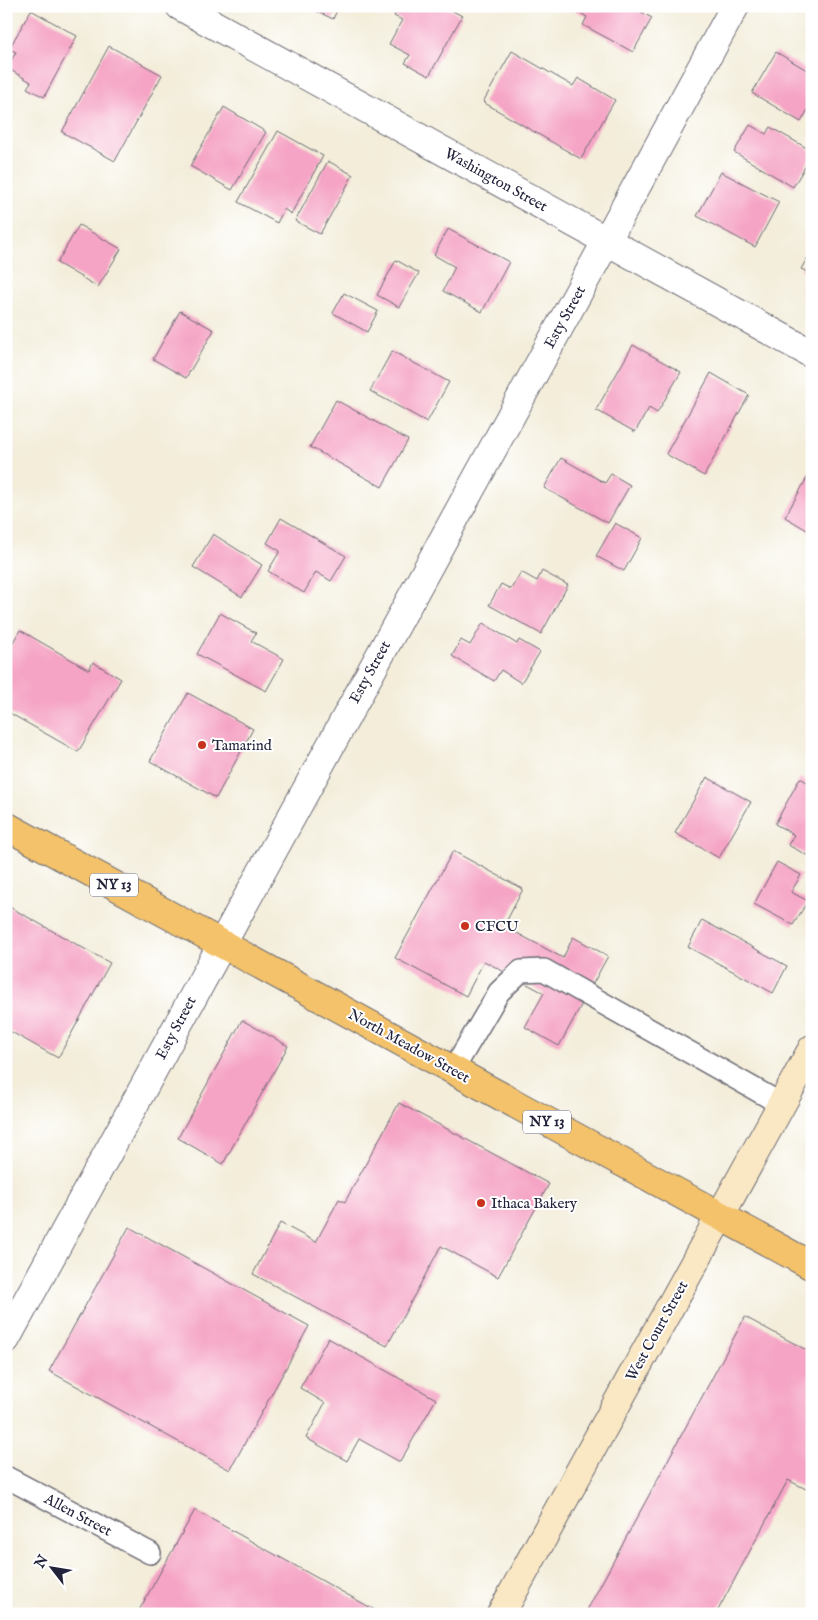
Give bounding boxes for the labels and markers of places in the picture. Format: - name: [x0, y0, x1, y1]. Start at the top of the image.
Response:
- place label: Tamarind: [212, 736, 273, 755]
- marker: Tamarind: [196, 739, 208, 751]
- place label: CFCU: [475, 917, 519, 936]
- marker: CFCU: [459, 920, 471, 932]
- place label: Ithaca Bakery: [491, 1194, 578, 1213]
- marker: Ithaca Bakery: [475, 1197, 487, 1209]

